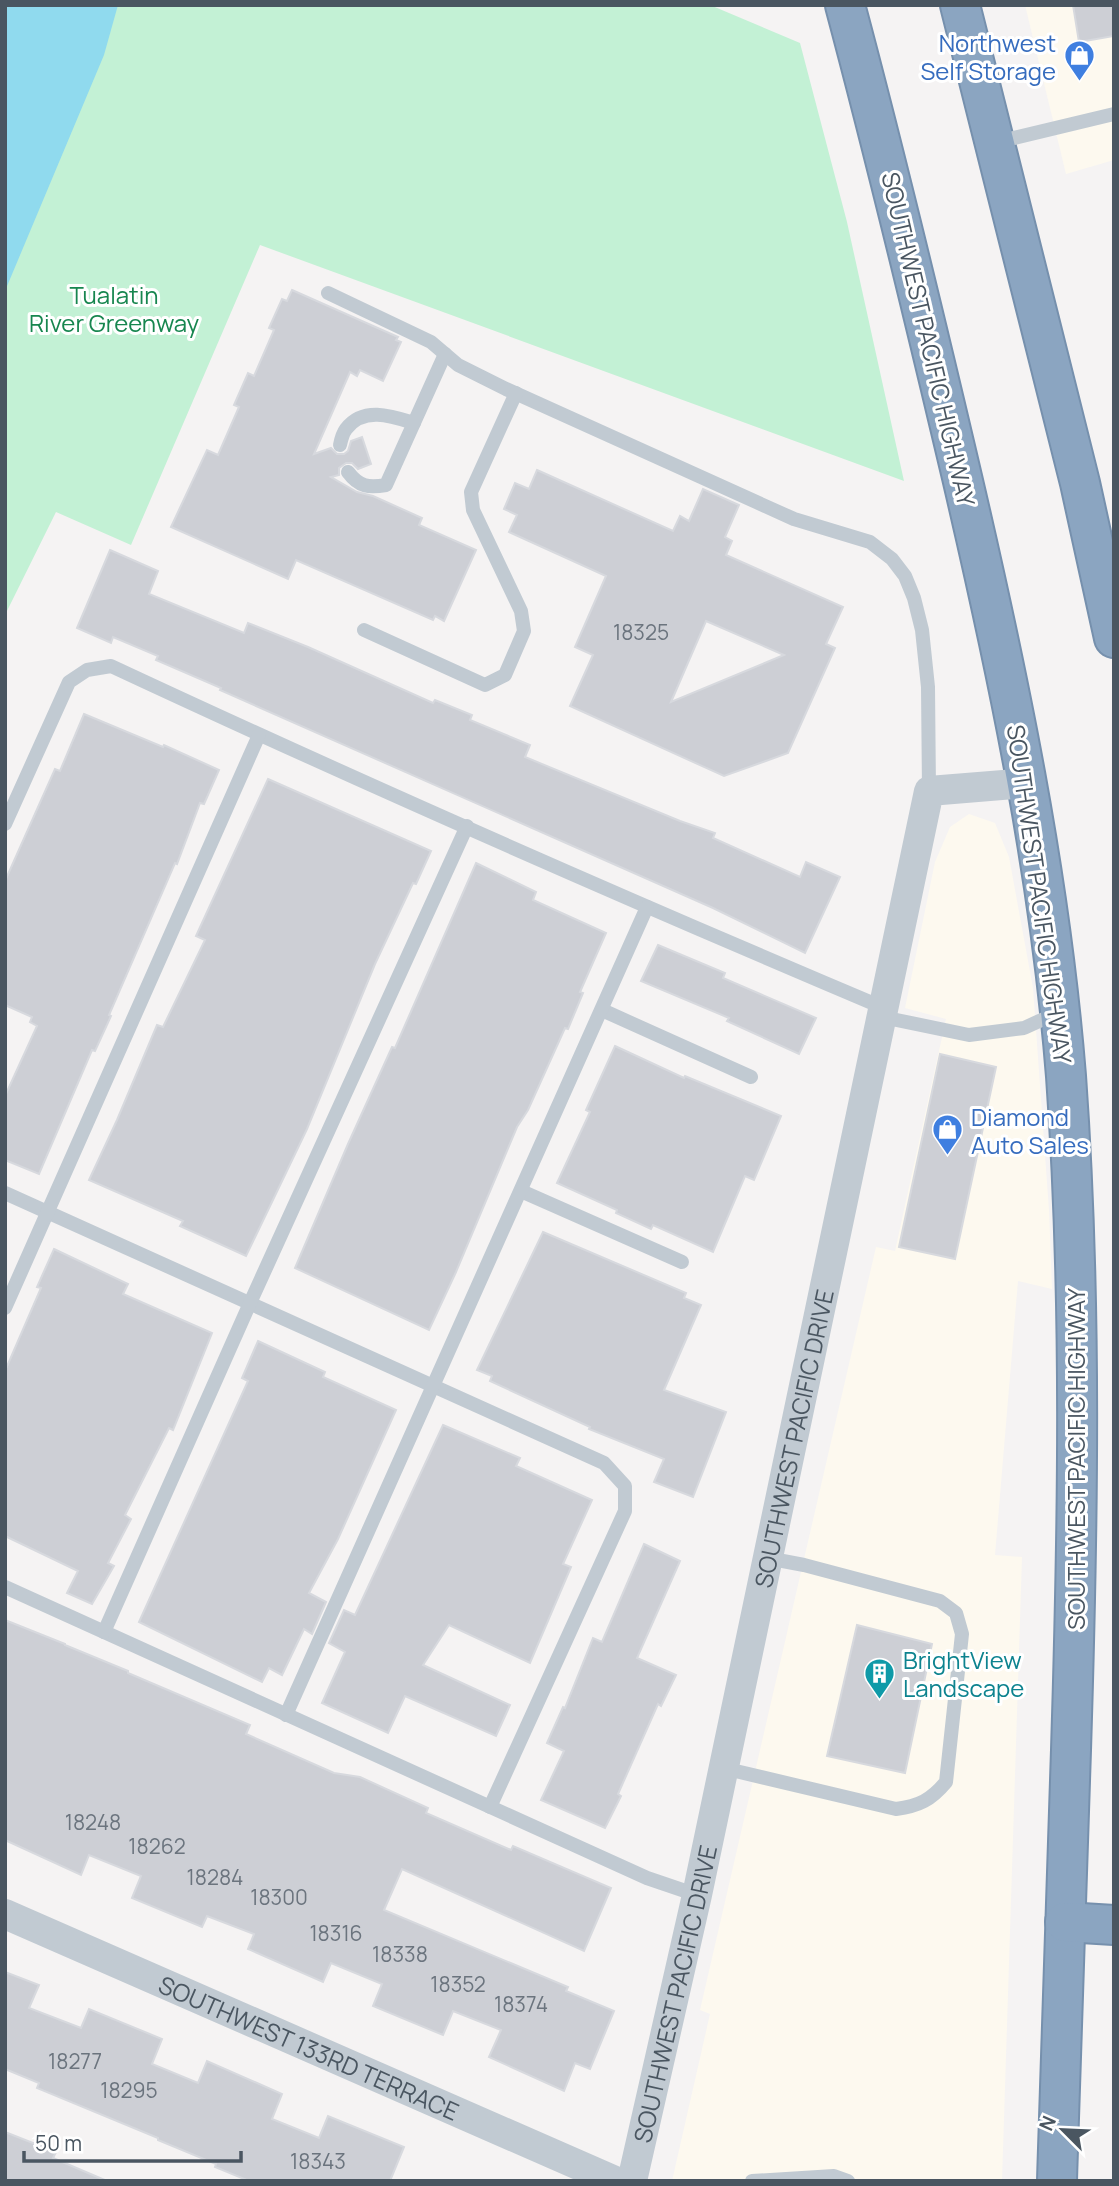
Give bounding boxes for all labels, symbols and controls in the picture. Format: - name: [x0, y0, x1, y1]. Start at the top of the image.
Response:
- place label: Northwest Self Storage: [920, 26, 1056, 87]
- shop icon: Northwest Self Storage: [1062, 39, 1096, 83]
- street label: SOUTHWEST PACIFIC HIGHWAY: [874, 169, 984, 510]
- park label: Tualatin River Greenway: [29, 278, 199, 339]
- house number: 18325: [613, 618, 669, 646]
- street label: SOUTHWEST PACIFIC HIGHWAY: [1000, 722, 1080, 1066]
- place label: Diamond Auto Sales: [971, 1100, 1089, 1161]
- shop icon: Diamond Auto Sales: [931, 1113, 965, 1157]
- street label: SOUTHWEST PACIFIC DRIVE: [746, 1286, 840, 1590]
- street label: SOUTHWEST PACIFIC HIGHWAY: [1059, 1287, 1092, 1630]
- place label: BrightView Landscape: [903, 1643, 1024, 1704]
- building icon: BrightView Landscape: [863, 1656, 897, 1700]
- house number: 18248: [65, 1808, 121, 1836]
- house number: 18262: [128, 1832, 186, 1860]
- street label: SOUTHWEST PACIFIC DRIVE: [625, 1842, 724, 2146]
- house number: 18284: [187, 1863, 243, 1891]
- house number: 18300: [250, 1883, 308, 1911]
- house number: 18316: [309, 1919, 363, 1947]
- house number: 18338: [372, 1940, 428, 1968]
- street label: SOUTHWEST 133RD TERRACE: [154, 1967, 464, 2127]
- house number: 18352: [430, 1970, 486, 1998]
- house number: 18374: [494, 1990, 548, 2018]
- house number: 18277: [48, 2047, 102, 2075]
- house number: 18295: [100, 2076, 158, 2104]
- north arrow: [1028, 2095, 1098, 2165]
- text: N: [1033, 2112, 1062, 2135]
- scale bar: [24, 2120, 242, 2164]
- text: 50 m: [35, 2129, 82, 2157]
- house number: 18343: [290, 2147, 346, 2175]

